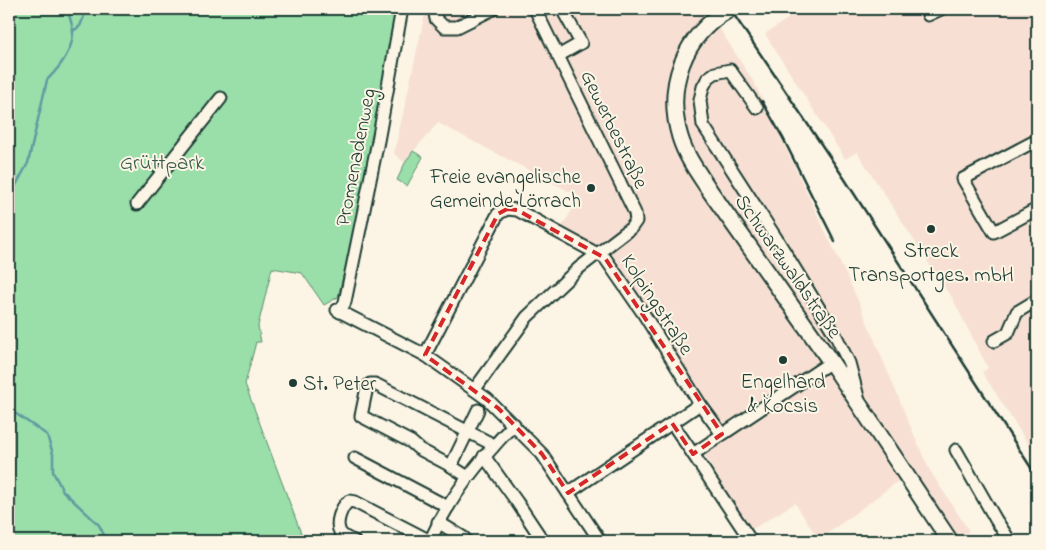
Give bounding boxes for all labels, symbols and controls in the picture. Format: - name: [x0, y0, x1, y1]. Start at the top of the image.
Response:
- street label: Gewerbestraße: [571, 65, 655, 195]
- street label: Promenadenweg: [329, 86, 387, 229]
- park label: Grüttpark: [120, 149, 205, 179]
- place label: Freie evangelische Gemeinde Lörrach: [429, 163, 582, 217]
- marker: Freie evangelische Gemeinde Lörrach: [585, 182, 597, 194]
- street label: Schwarzwaldstraße: [726, 189, 849, 346]
- marker: Streck Transportges. mbH: [925, 223, 937, 235]
- place label: Streck Transportges. mbH: [848, 237, 1014, 293]
- street label: Kolpingstraße: [611, 249, 701, 363]
- marker: Engelhard & Kocsis: [777, 354, 789, 366]
- place label: Engelhard & Kocsis: [740, 368, 826, 422]
- place label: St. Peter: [303, 370, 377, 400]
- marker: St. Peter: [287, 377, 299, 389]

